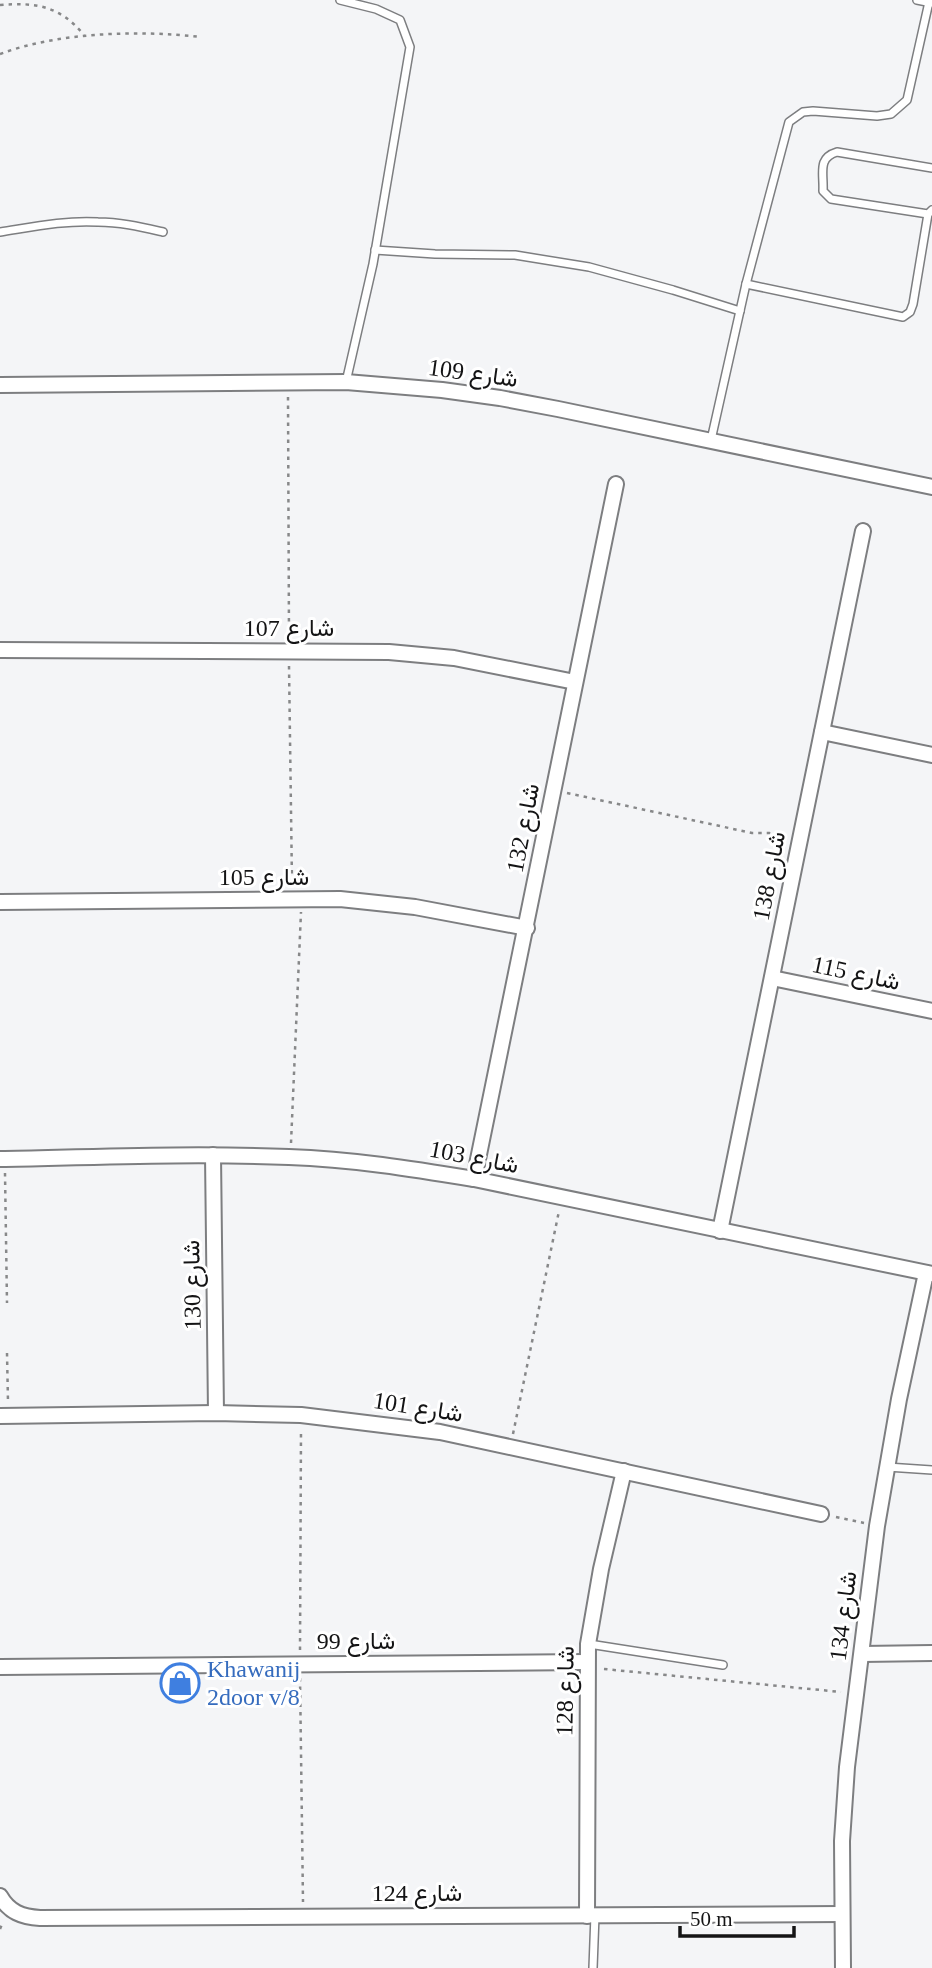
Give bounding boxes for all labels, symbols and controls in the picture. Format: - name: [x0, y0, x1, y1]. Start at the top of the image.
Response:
- street label: شارع 109: [426, 354, 520, 395]
- street label: شارع 107: [244, 615, 334, 644]
- street label: شارع 132: [502, 781, 547, 875]
- street label: شارع 138: [748, 829, 793, 923]
- street label: شارع 105: [219, 864, 309, 893]
- street label: شارع 115: [809, 951, 902, 998]
- street label: شارع 103: [427, 1136, 521, 1181]
- street label: شارع 130: [178, 1240, 209, 1330]
- street label: شارع 101: [371, 1387, 465, 1430]
- street label: شارع 134: [825, 1570, 864, 1663]
- street label: شارع 99: [317, 1628, 395, 1657]
- street label: شارع 128: [551, 1646, 582, 1736]
- place label: Khawanij 2door v/8: [207, 1656, 300, 1710]
- shop icon: Khawanij 2door v/8: [159, 1662, 201, 1704]
- street label: شارع 124: [372, 1880, 462, 1909]
- scale bar: [680, 1895, 794, 1939]
- text: 50 m: [690, 1907, 733, 1931]

